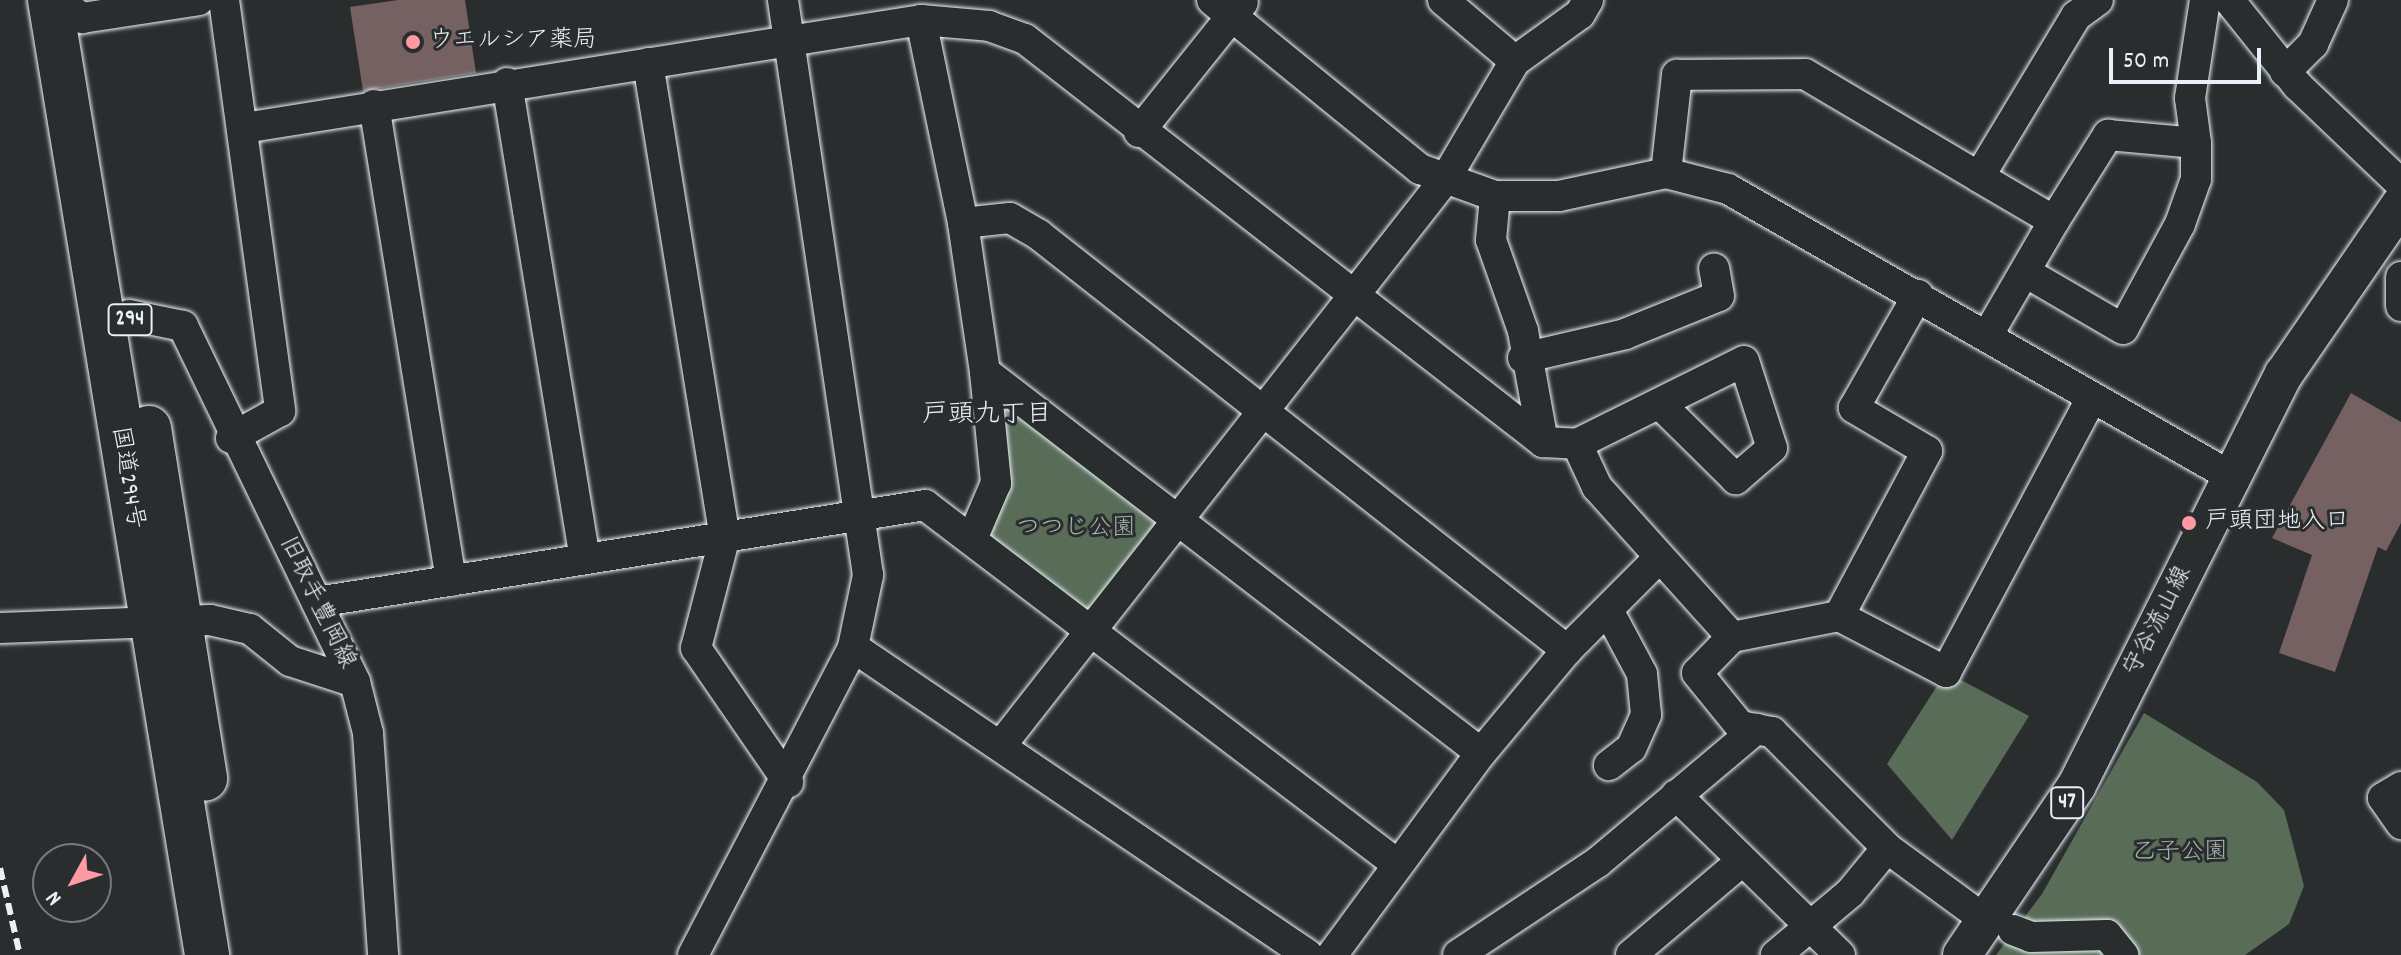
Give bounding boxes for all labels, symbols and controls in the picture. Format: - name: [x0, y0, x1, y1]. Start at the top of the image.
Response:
- place label: ウエルシア薬局: [429, 28, 597, 56]
- scale bar: [2113, 32, 2265, 82]
- marker: ウエルシア薬局: [404, 33, 422, 51]
- text: 50 m: [2123, 45, 2169, 79]
- road number: 294: [106, 302, 154, 338]
- district label: 戸頭九丁目: [922, 400, 1052, 432]
- street label: 国道294号: [104, 425, 148, 531]
- place label: 戸頭団地入口: [2205, 509, 2349, 537]
- marker: 戸頭団地入口: [2180, 514, 2198, 532]
- park label: つつじ公園: [1016, 516, 1136, 544]
- street label: 旧取手豊岡線: [271, 532, 361, 674]
- street label: 守谷流山線: [2119, 562, 2199, 682]
- road number: 47: [2049, 785, 2085, 821]
- park label: 乙子公園: [2132, 840, 2228, 868]
- north arrow: [32, 843, 112, 923]
- text: N: [39, 883, 70, 912]

